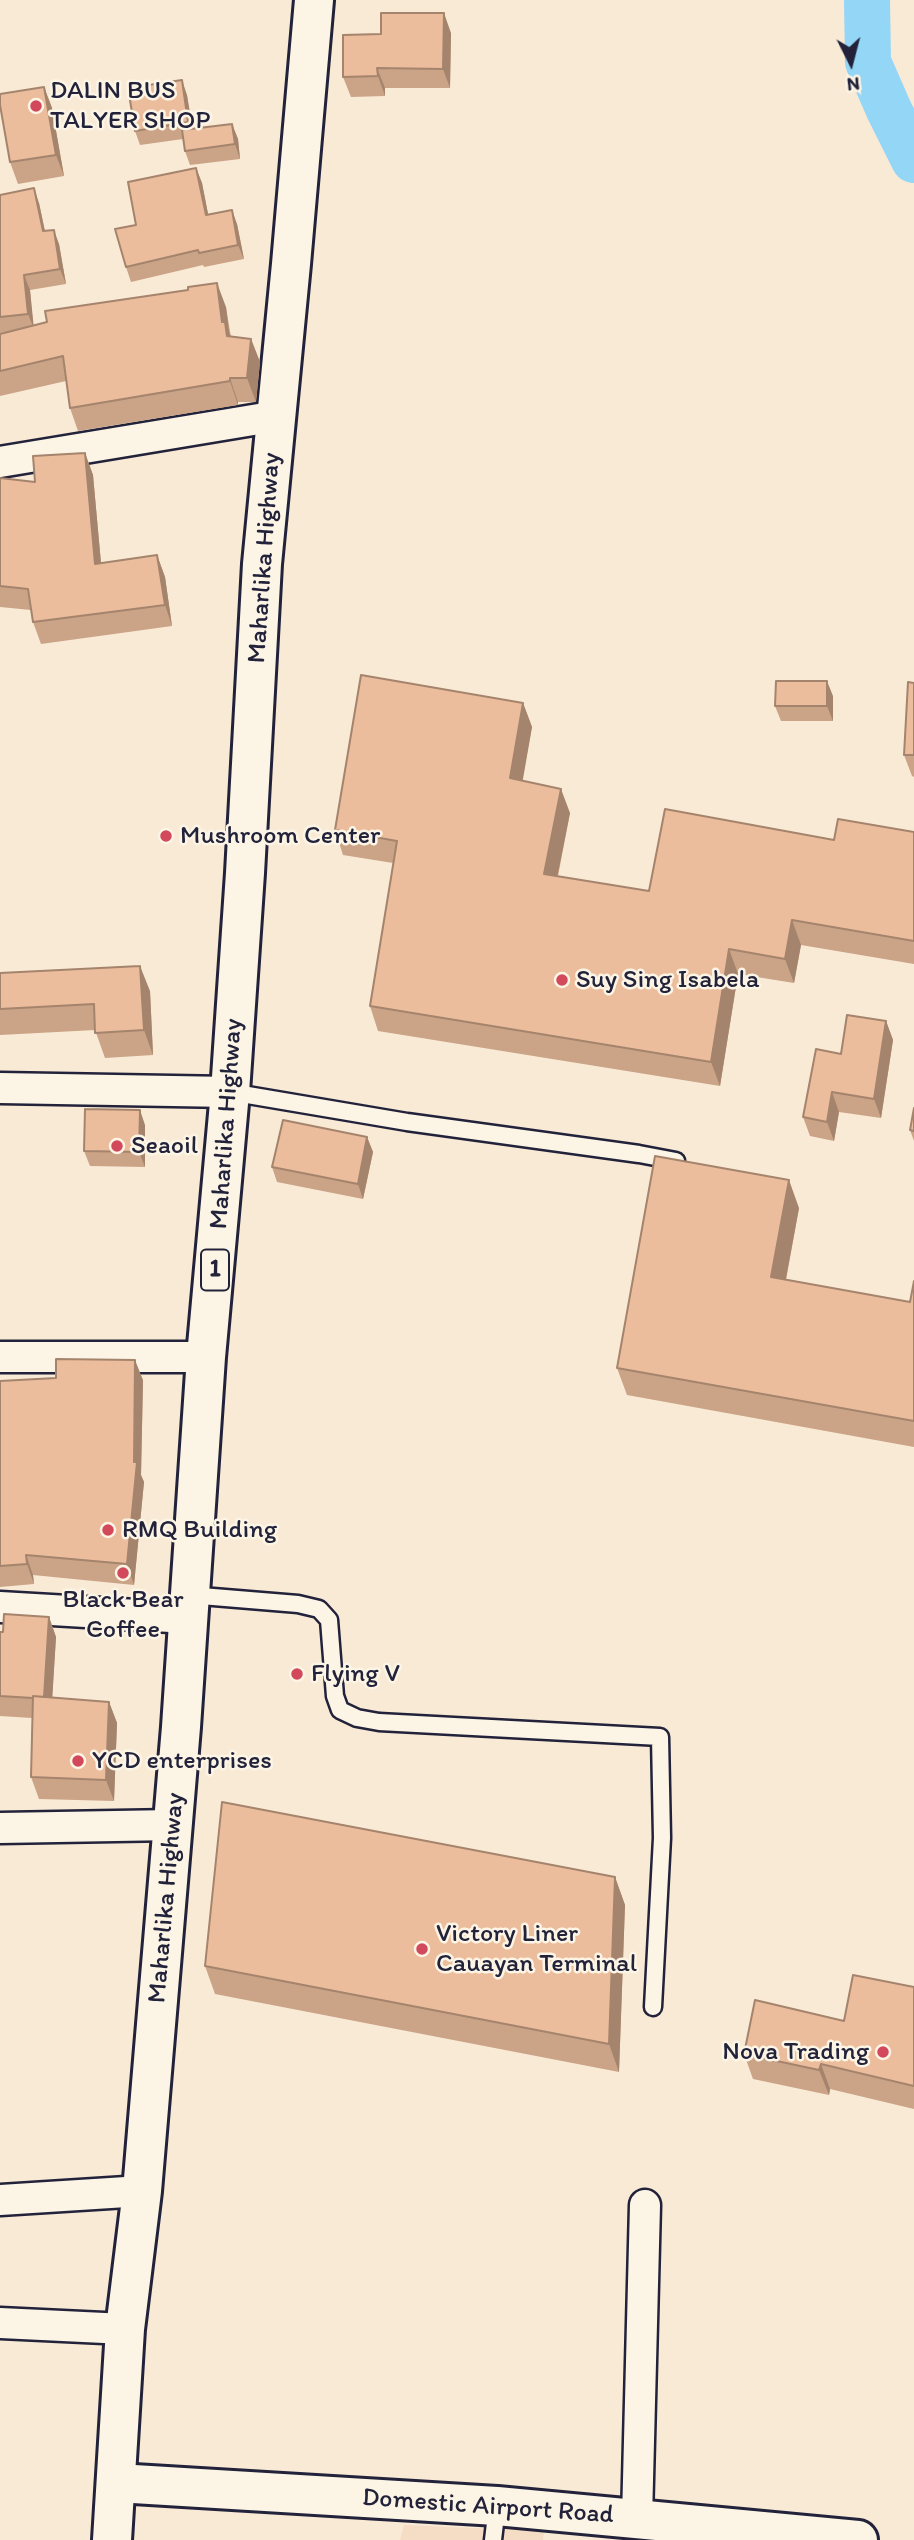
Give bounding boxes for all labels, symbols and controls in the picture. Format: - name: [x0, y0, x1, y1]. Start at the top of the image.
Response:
- north arrow: [816, 28, 886, 98]
- text: N: [846, 72, 861, 96]
- place label: DALIN BUS TALYER SHOP: [50, 75, 211, 136]
- marker: DALIN BUS TALYER SHOP: [28, 98, 44, 114]
- street label: Maharlika Highway: [242, 452, 288, 664]
- place label: Mushroom Center: [180, 820, 380, 852]
- marker: Mushroom Center: [158, 828, 174, 844]
- place label: Suy Sing Isabela: [576, 964, 759, 996]
- marker: Suy Sing Isabela: [554, 972, 570, 988]
- street label: Maharlika Highway: [204, 1018, 250, 1230]
- place label: Seaoil: [131, 1130, 198, 1162]
- marker: Seaoil: [109, 1138, 125, 1154]
- road number: 1: [201, 1250, 229, 1290]
- place label: RMQ Building: [122, 1514, 277, 1546]
- marker: RMQ Building: [100, 1522, 116, 1538]
- marker: Black Bear Coffee: [115, 1565, 131, 1581]
- place label: Black Bear Coffee: [62, 1584, 184, 1646]
- place label: Flying V: [311, 1658, 400, 1690]
- marker: Flying V: [289, 1666, 305, 1682]
- place label: YCD enterprises: [92, 1745, 272, 1777]
- marker: YCD enterprises: [70, 1753, 86, 1769]
- street label: Maharlika Highway: [142, 1791, 192, 2005]
- place label: Victory Liner Cauayan Terminal: [436, 1918, 637, 1980]
- marker: Victory Liner Cauayan Terminal: [414, 1941, 430, 1957]
- place label: Nova Trading: [722, 2036, 869, 2068]
- marker: Nova Trading: [875, 2044, 891, 2060]
- street label: Domestic Airport Road: [361, 2483, 615, 2531]

